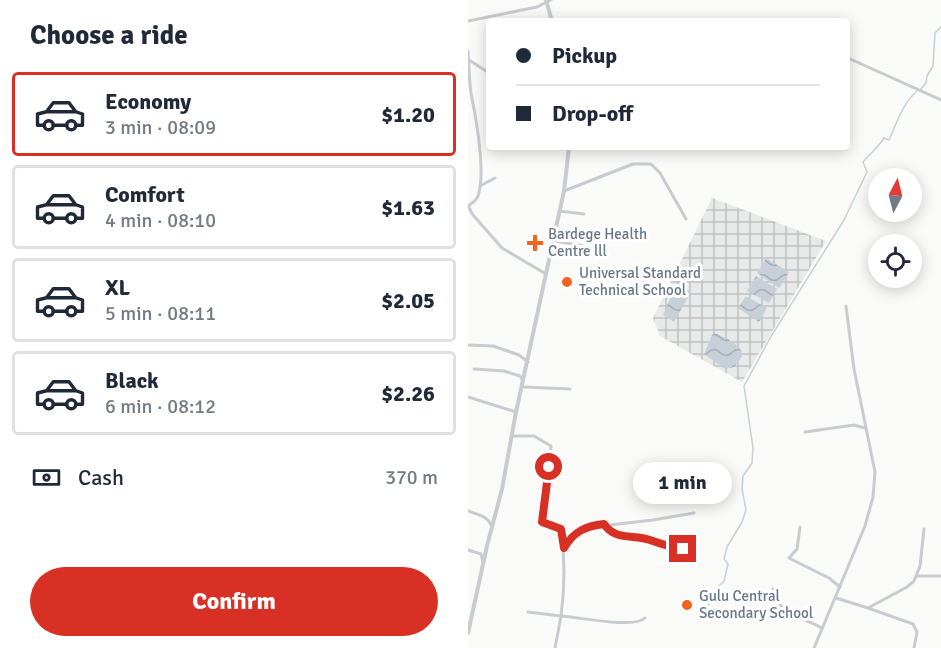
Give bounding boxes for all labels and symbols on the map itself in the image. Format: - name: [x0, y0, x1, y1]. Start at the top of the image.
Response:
- north arrow: [868, 168, 922, 222]
- place label: Bardege Health Centre lll: [548, 225, 647, 260]
- marker: Bardege Health Centre lll: [526, 234, 544, 252]
- place label: Universal Standard Technical School: [579, 264, 701, 299]
- marker: Universal Standard Technical School: [560, 275, 574, 289]
- route start: [535, 453, 562, 480]
- callout: 1 min: [634, 462, 732, 504]
- route end: [669, 535, 696, 562]
- place label: Gulu Central Secondary School: [699, 587, 813, 622]
- marker: Gulu Central Secondary School: [680, 598, 694, 612]

